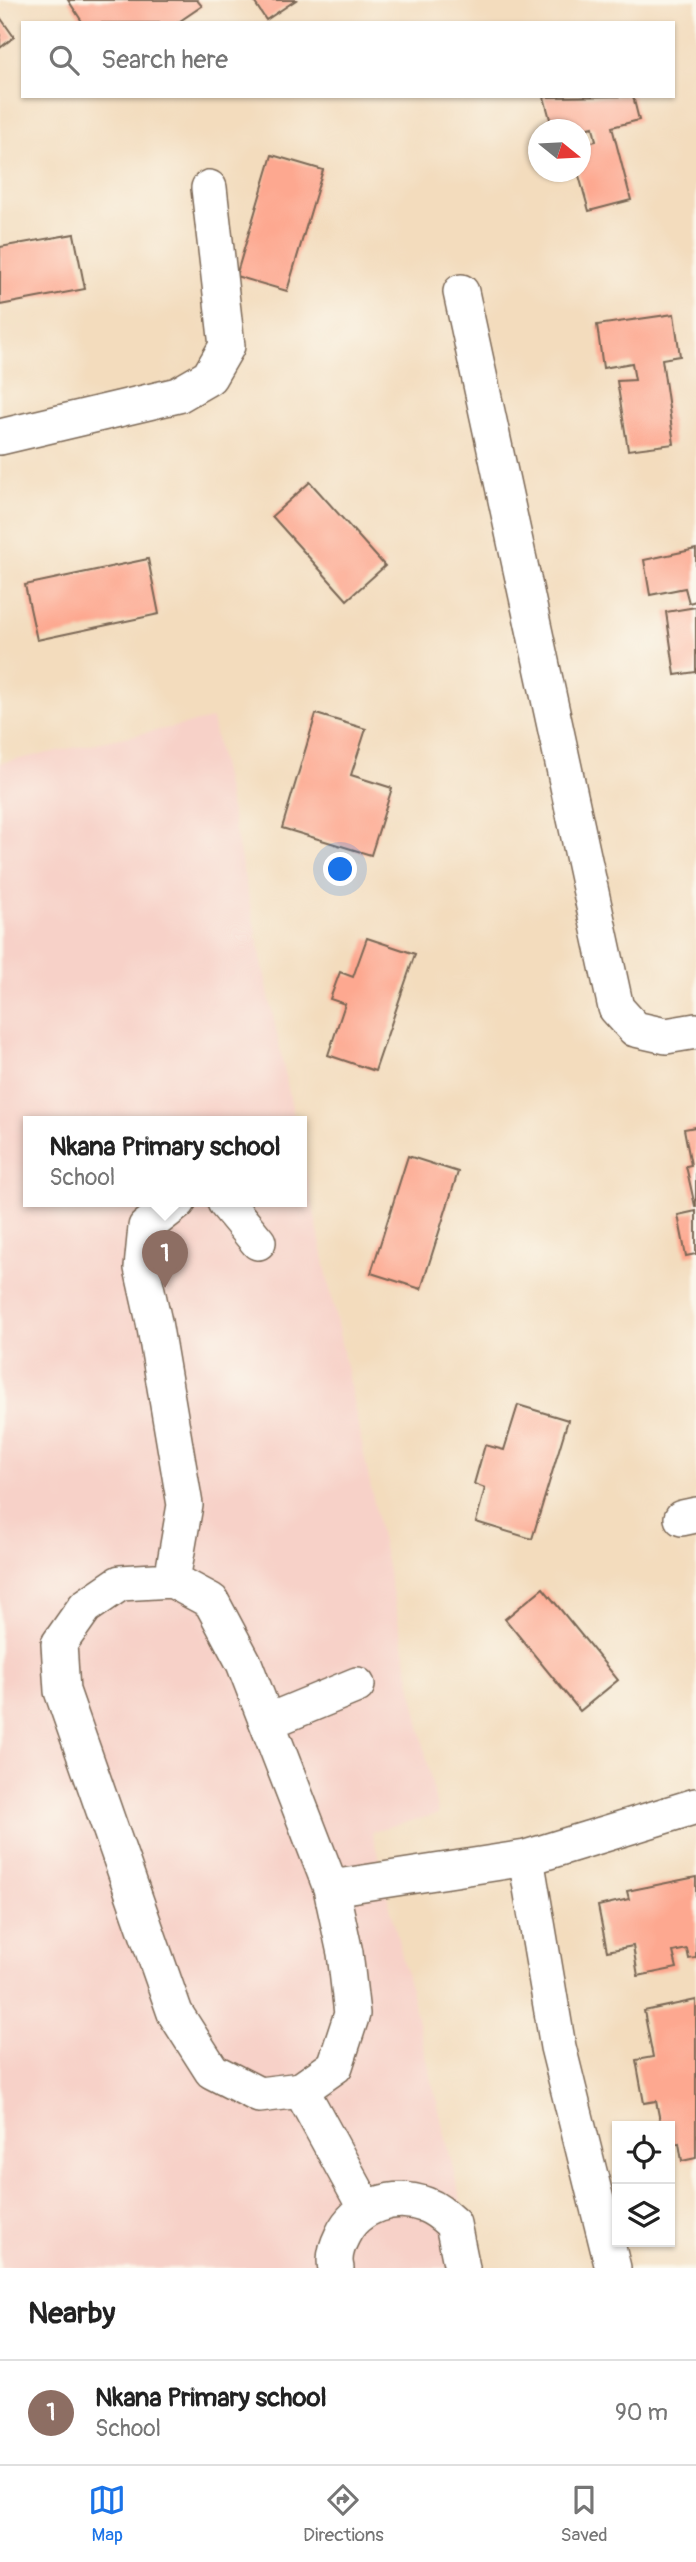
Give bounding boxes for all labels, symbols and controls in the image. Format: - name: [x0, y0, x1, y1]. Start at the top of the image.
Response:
- search box: [21, 21, 675, 98]
- icon: search: [45, 41, 83, 79]
- text: Search here: [101, 44, 228, 76]
- north arrow: [528, 119, 591, 182]
- your location: [323, 852, 357, 886]
- popup: [23, 1116, 307, 1207]
- text: Nkana Primary school: [49, 1131, 281, 1163]
- text: School: [49, 1163, 115, 1192]
- pin: 1: [142, 1230, 188, 1288]
- map controls: [612, 2121, 675, 2247]
- button: locate: [612, 2121, 675, 2184]
- button: layers: [612, 2184, 675, 2247]
- text: Nearby: [28, 2295, 115, 2332]
- text: Nkana Primary school: [95, 2382, 327, 2414]
- text: 1: [47, 2398, 56, 2427]
- text: 90 m: [615, 2398, 668, 2427]
- text: School: [95, 2414, 161, 2443]
- tab: Map: [88, 2481, 126, 2547]
- tab: Directions: [303, 2481, 384, 2547]
- tab: Saved: [560, 2481, 608, 2547]

